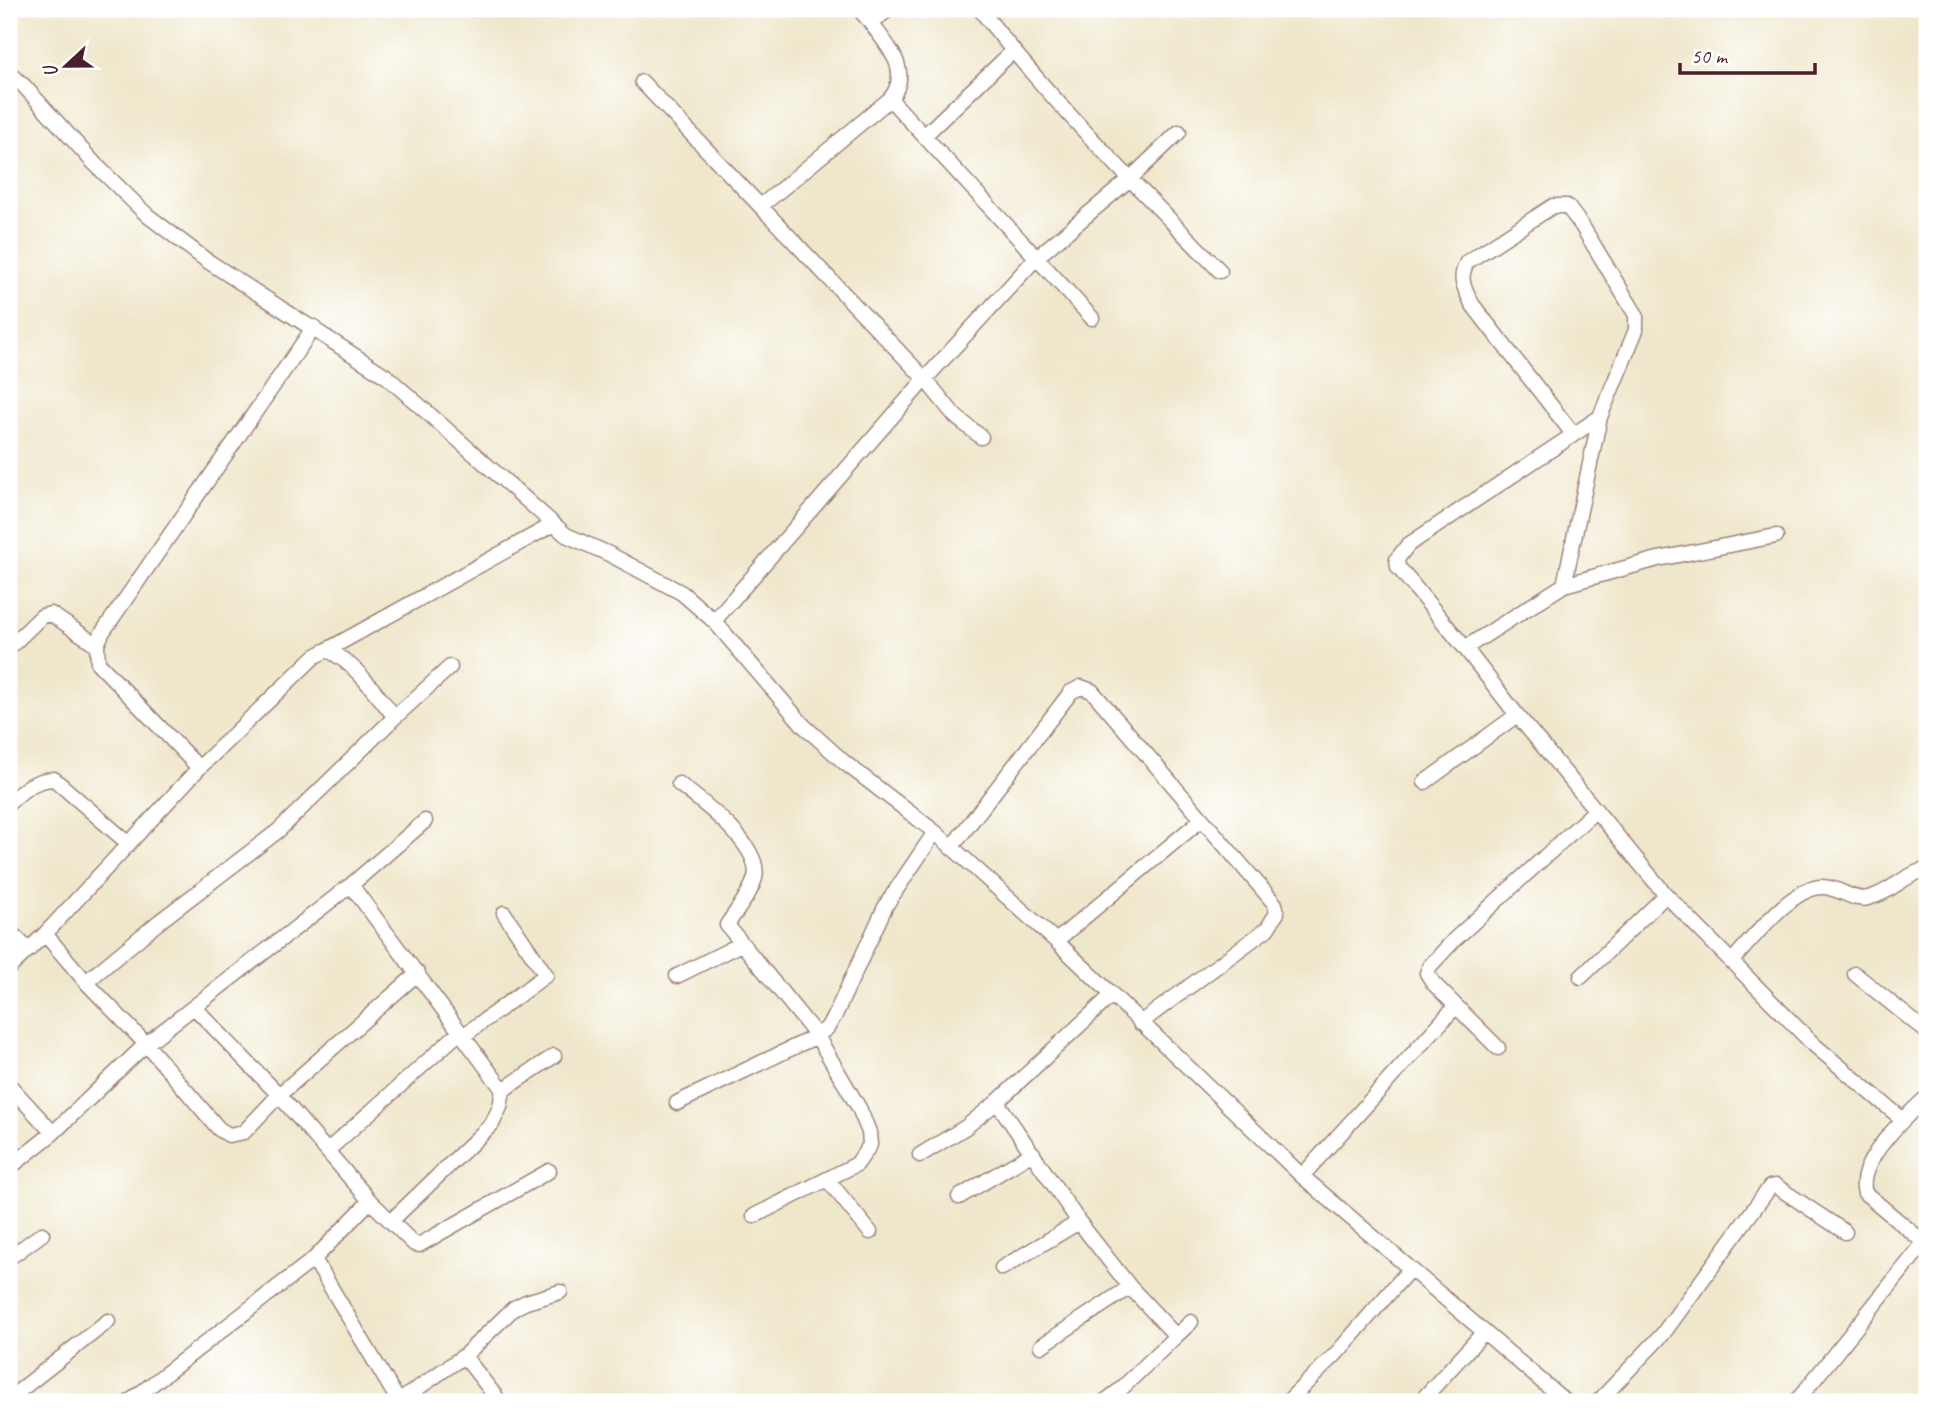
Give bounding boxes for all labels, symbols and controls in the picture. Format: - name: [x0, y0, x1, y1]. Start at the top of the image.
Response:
- north arrow: [32, 32, 102, 102]
- scale bar: [1680, 32, 1815, 76]
- text: 50 m: [1691, 43, 1729, 69]
- text: U: [37, 60, 64, 81]

